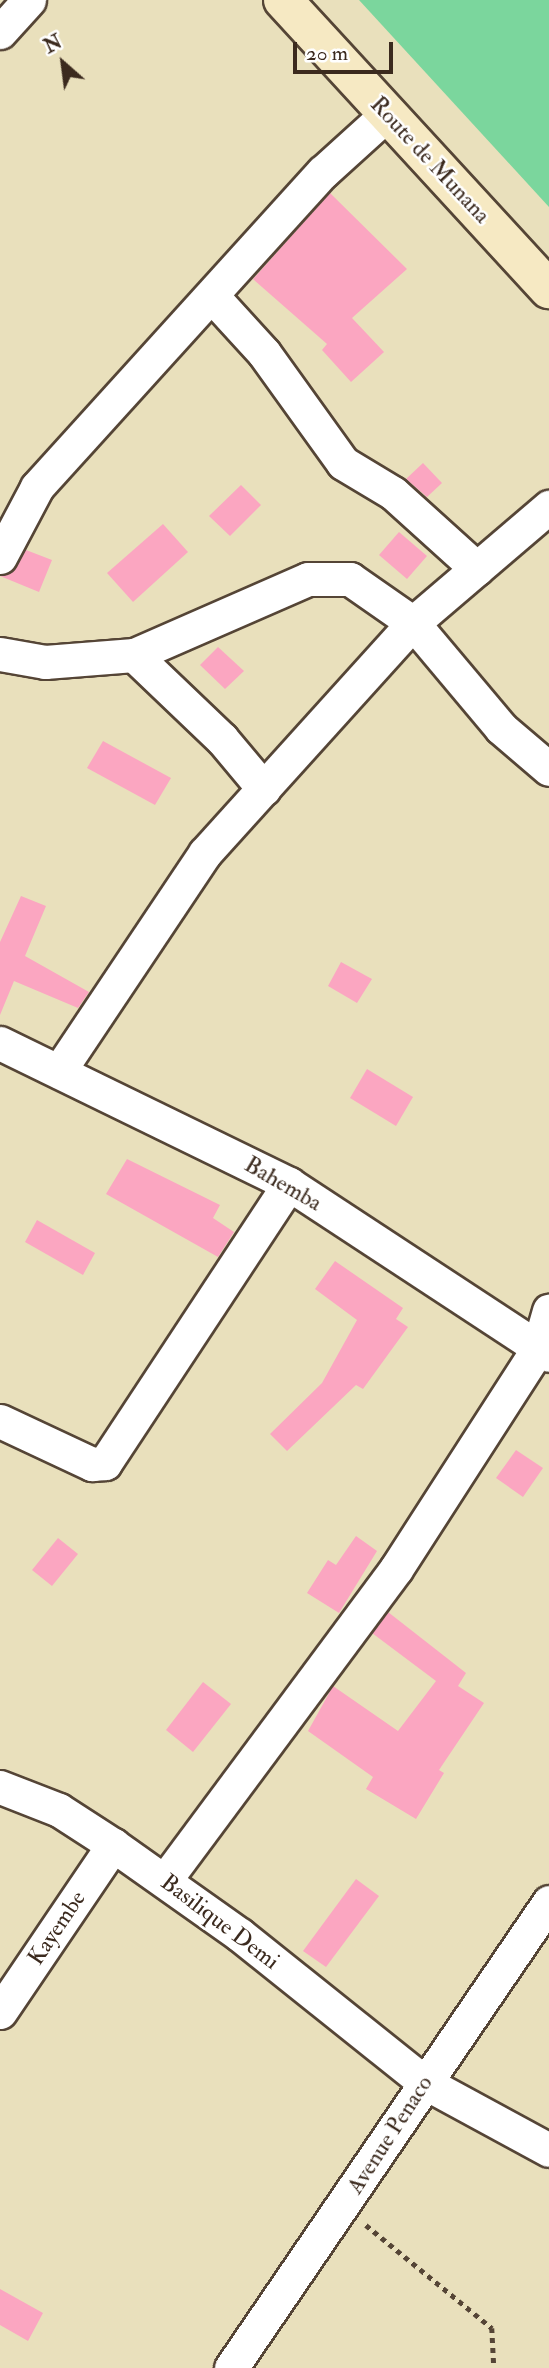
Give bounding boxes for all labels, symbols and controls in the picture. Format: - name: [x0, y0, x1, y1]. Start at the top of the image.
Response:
- north arrow: [28, 28, 98, 98]
- scale bar: [297, 28, 397, 72]
- text: N: [40, 30, 66, 59]
- text: 20 m: [306, 40, 348, 67]
- street label: Route de Munana: [364, 91, 496, 229]
- street label: Bahemba: [239, 1151, 327, 1217]
- street label: Basilique Demi: [155, 1869, 285, 1975]
- street label: Kayembe: [22, 1886, 92, 1970]
- street label: Avenue Penaco: [342, 2071, 438, 2199]

